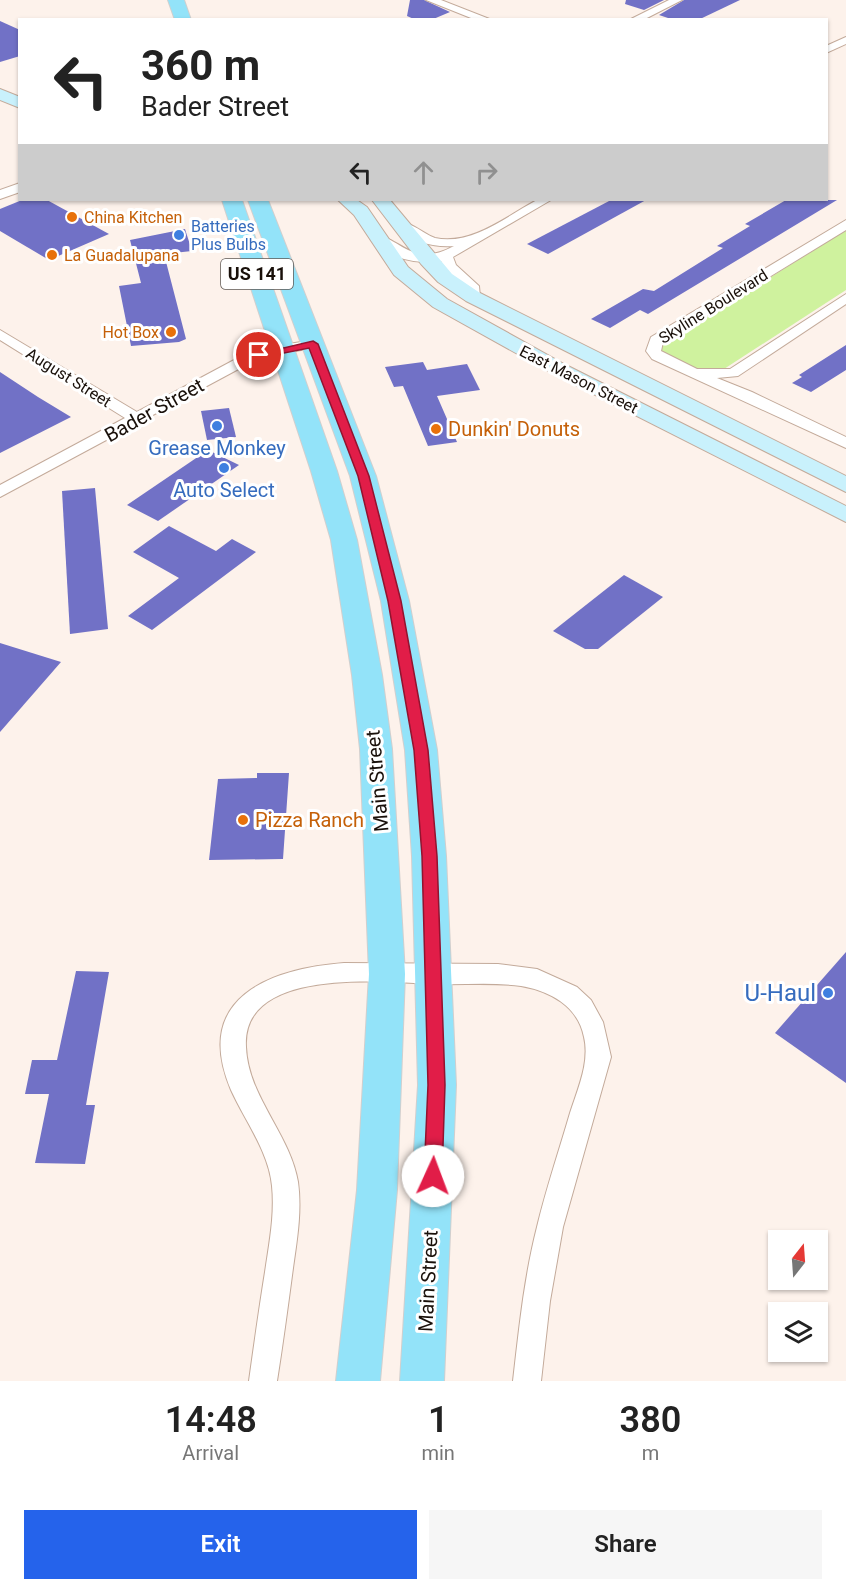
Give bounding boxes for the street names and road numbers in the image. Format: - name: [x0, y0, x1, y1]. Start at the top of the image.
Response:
- road number: US 141: [221, 259, 293, 289]
- street label: Skyline Boulevard: [655, 265, 771, 348]
- street label: East Mason Street: [516, 341, 641, 417]
- street label: August Street: [23, 344, 115, 411]
- street label: Bader Street: [100, 373, 208, 447]
- street label: Main Street: [361, 729, 393, 833]
- street label: Main Street: [413, 1229, 443, 1333]

